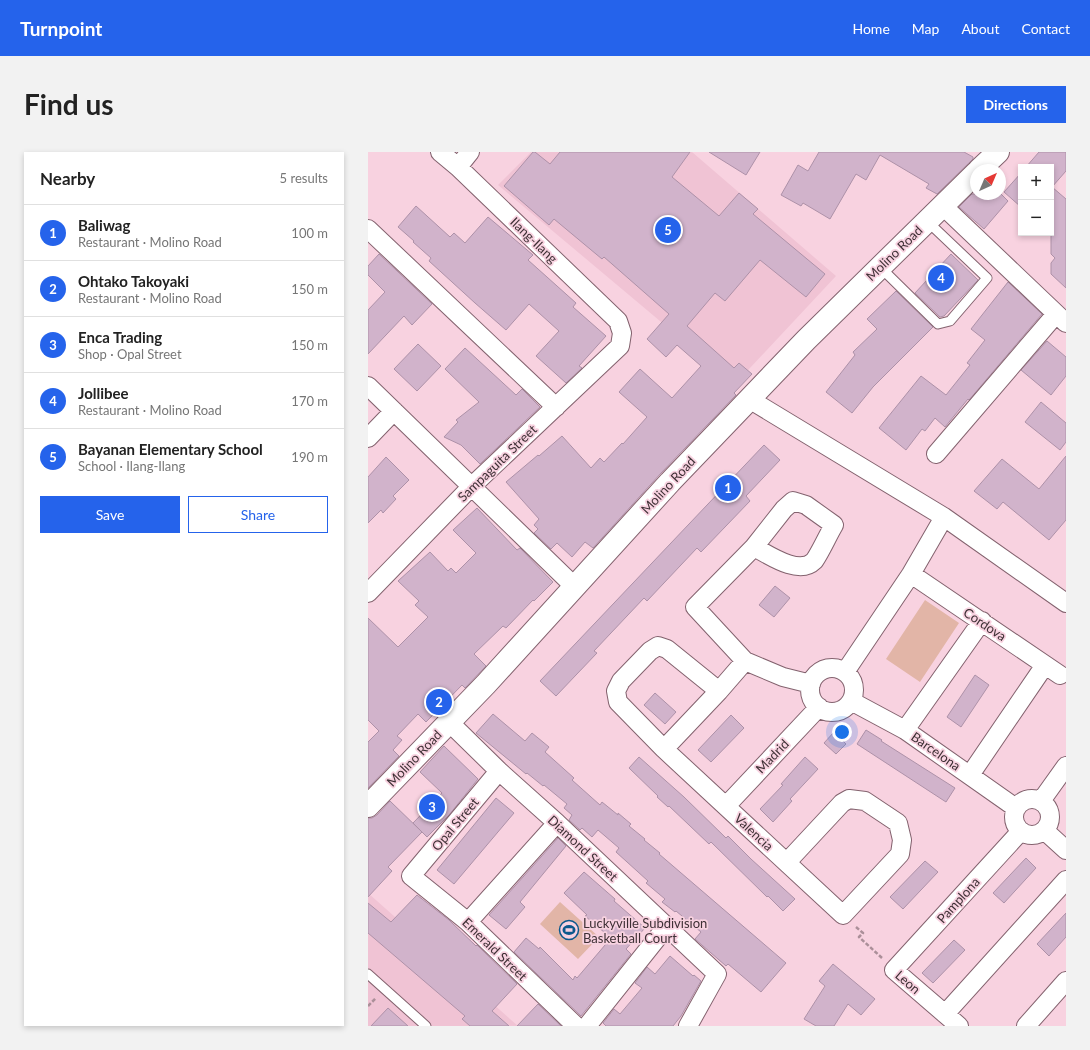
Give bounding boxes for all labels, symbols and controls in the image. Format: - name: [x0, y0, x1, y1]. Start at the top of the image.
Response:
- text: Turnpoint: [20, 17, 102, 40]
- text: Home: [852, 20, 890, 37]
- text: Map: [912, 20, 939, 37]
- text: About: [961, 20, 999, 37]
- text: Contact: [1021, 20, 1070, 37]
- button: Directions: [966, 86, 1066, 123]
- text: Find us: [24, 87, 114, 121]
- north arrow: [970, 164, 1006, 200]
- map controls: [1018, 164, 1054, 236]
- button: +: [1018, 164, 1054, 200]
- text: Nearby: [40, 168, 95, 189]
- text: 5 results: [280, 170, 328, 186]
- button: −: [1018, 200, 1054, 236]
- street label: Ilang-Ilang: [507, 214, 561, 266]
- pin: 5: [655, 215, 681, 245]
- text: Baliwag: [78, 216, 130, 234]
- street label: Molino Road: [862, 222, 926, 284]
- text: 1: [49, 225, 57, 241]
- text: 100 m: [291, 225, 328, 241]
- text: Restaurant · Molino Road: [78, 234, 222, 250]
- pin: 4: [928, 263, 954, 293]
- text: Ohtako Takoyaki: [78, 272, 189, 290]
- text: 2: [49, 281, 57, 297]
- text: 150 m: [291, 281, 328, 297]
- text: Restaurant · Molino Road: [78, 290, 222, 306]
- text: Enca Trading: [78, 328, 162, 346]
- text: 3: [49, 337, 57, 353]
- text: 150 m: [291, 337, 328, 353]
- text: Shop · Opal Street: [78, 346, 182, 362]
- text: Jollibee: [78, 384, 129, 402]
- text: 4: [49, 393, 57, 409]
- text: 170 m: [291, 393, 328, 409]
- text: Restaurant · Molino Road: [78, 402, 222, 418]
- street label: Sampaguita Street: [454, 421, 540, 505]
- text: Bayanan Elementary School: [78, 440, 263, 458]
- text: 5: [49, 449, 57, 465]
- text: 190 m: [291, 449, 328, 465]
- street label: Molino Road: [638, 453, 698, 517]
- text: School · Ilang-Ilang: [78, 458, 185, 474]
- pin: 1: [715, 473, 741, 503]
- button: Save: [40, 496, 180, 533]
- button: Share: [188, 496, 328, 533]
- street label: Cordova: [961, 604, 1009, 644]
- pin: 2: [426, 687, 452, 717]
- your location: [832, 722, 852, 742]
- street label: Molino Road: [383, 726, 445, 790]
- street label: Barcelona: [908, 728, 964, 774]
- street label: Madrid: [752, 736, 792, 776]
- pin: 3: [419, 792, 445, 822]
- street label: Opal Street: [428, 794, 482, 854]
- street label: Valencia: [731, 810, 777, 854]
- street label: Diamond Street: [545, 812, 621, 885]
- street label: Pamplona: [933, 874, 983, 926]
- street label: Emerald Street: [459, 914, 531, 984]
- place label: Luckyville Subdivision Basketball Court: [583, 915, 707, 946]
- sports icon: Luckyville Subdivision Basketball Court: [558, 919, 580, 941]
- street label: Leon: [892, 967, 924, 997]

